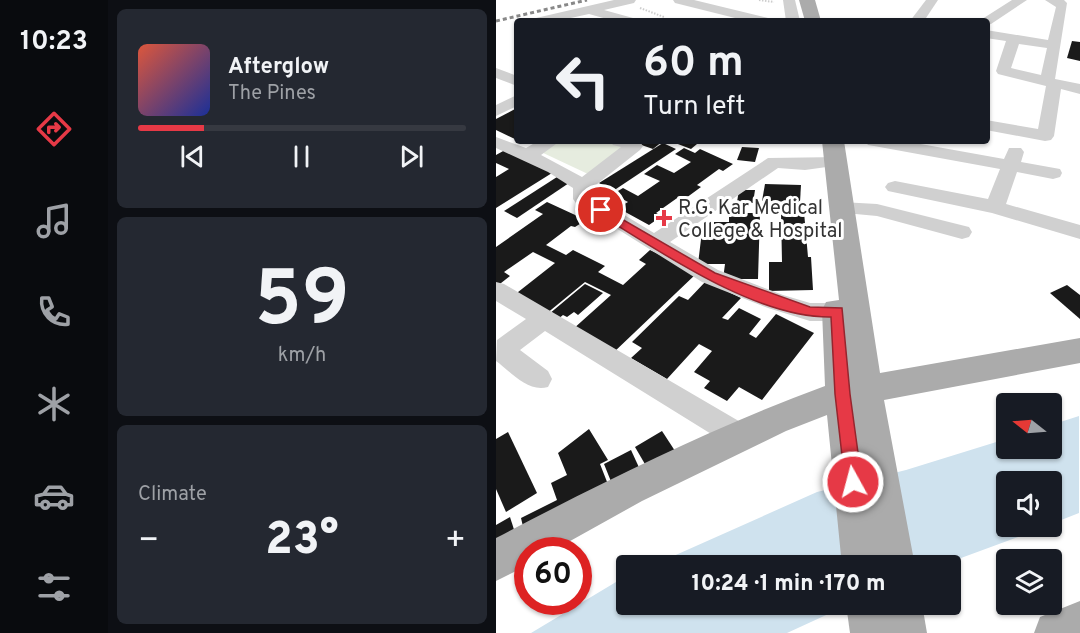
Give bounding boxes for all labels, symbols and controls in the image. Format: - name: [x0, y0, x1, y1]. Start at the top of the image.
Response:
- text: 10:23: [20, 25, 88, 59]
- text: 60 m: [643, 38, 744, 91]
- icon: left: [544, 42, 622, 120]
- text: Afterglow: [228, 54, 329, 81]
- text: The Pines: [228, 81, 316, 107]
- text: Turn left: [643, 90, 745, 124]
- icon: directions: [33, 108, 75, 150]
- icon: previous: [176, 140, 209, 173]
- icon: pause: [285, 140, 318, 173]
- icon: next: [395, 140, 428, 173]
- pin: [575, 184, 626, 235]
- icon: arrive: [584, 193, 617, 226]
- place label: R.G. Kar Medical College & Hospital: [678, 196, 843, 245]
- icon: music: [33, 200, 75, 242]
- marker: R.G. Kar Medical College & Hospital: [655, 209, 673, 227]
- text: 59: [254, 254, 350, 353]
- icon: phone: [33, 291, 75, 333]
- text: km/h: [278, 343, 326, 369]
- icon: climate: [33, 383, 75, 425]
- north arrow: [996, 393, 1062, 459]
- map controls: [996, 393, 1062, 615]
- position arrow: [821, 450, 885, 514]
- button: sound: [996, 471, 1062, 537]
- icon: car: [33, 475, 75, 517]
- text: Climate: [138, 482, 207, 508]
- text: 23°: [265, 513, 339, 570]
- text: −: [138, 521, 159, 563]
- text: +: [445, 521, 466, 563]
- speed limit sign: 60: [514, 537, 592, 615]
- button: layers: [996, 549, 1062, 615]
- icon: filters: [33, 566, 75, 608]
- text: 10:24 · 1 min · 170 m: [692, 571, 885, 598]

